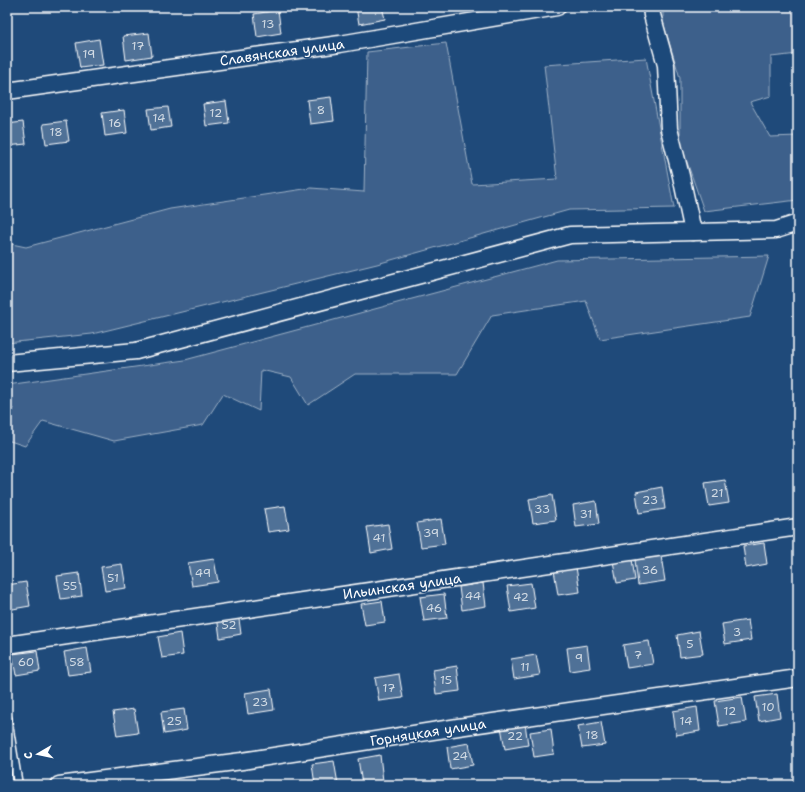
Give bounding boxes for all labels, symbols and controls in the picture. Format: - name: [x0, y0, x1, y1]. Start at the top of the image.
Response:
- house number: 13: [262, 16, 274, 32]
- street label: Славянская улица: [219, 34, 346, 70]
- house number: 17: [132, 38, 144, 54]
- house number: 19: [83, 46, 95, 62]
- house number: 8: [317, 102, 325, 118]
- house number: 12: [210, 105, 222, 121]
- house number: 14: [153, 110, 165, 126]
- house number: 16: [108, 115, 122, 131]
- house number: 18: [49, 124, 63, 140]
- house number: 21: [711, 485, 723, 501]
- house number: 23: [642, 492, 658, 508]
- house number: 33: [534, 501, 550, 517]
- house number: 31: [580, 506, 592, 522]
- house number: 39: [423, 525, 439, 541]
- house number: 41: [373, 530, 385, 546]
- house number: 36: [642, 562, 658, 578]
- house number: 49: [195, 565, 211, 581]
- street label: Ильинская улица: [342, 569, 463, 603]
- house number: 51: [107, 570, 119, 586]
- house number: 55: [63, 578, 77, 594]
- house number: 44: [465, 588, 481, 604]
- house number: 42: [513, 589, 529, 605]
- house number: 46: [426, 600, 442, 616]
- house number: 52: [221, 617, 237, 633]
- house number: 3: [733, 624, 741, 640]
- house number: 5: [686, 636, 694, 652]
- house number: 7: [634, 647, 642, 663]
- house number: 9: [575, 650, 583, 666]
- house number: 60: [18, 654, 34, 670]
- house number: 58: [69, 654, 85, 670]
- house number: 11: [520, 659, 530, 675]
- house number: 15: [440, 672, 452, 688]
- house number: 17: [383, 680, 395, 696]
- house number: 23: [252, 694, 268, 710]
- house number: 10: [761, 699, 775, 715]
- house number: 12: [724, 703, 736, 719]
- house number: 25: [166, 713, 182, 729]
- house number: 14: [680, 713, 692, 729]
- street label: Горняцкая улица: [369, 714, 488, 750]
- house number: 18: [585, 727, 599, 743]
- house number: 22: [507, 728, 523, 744]
- north arrow: [18, 734, 58, 774]
- house number: 24: [452, 748, 468, 764]
- text: С: [21, 751, 37, 760]

